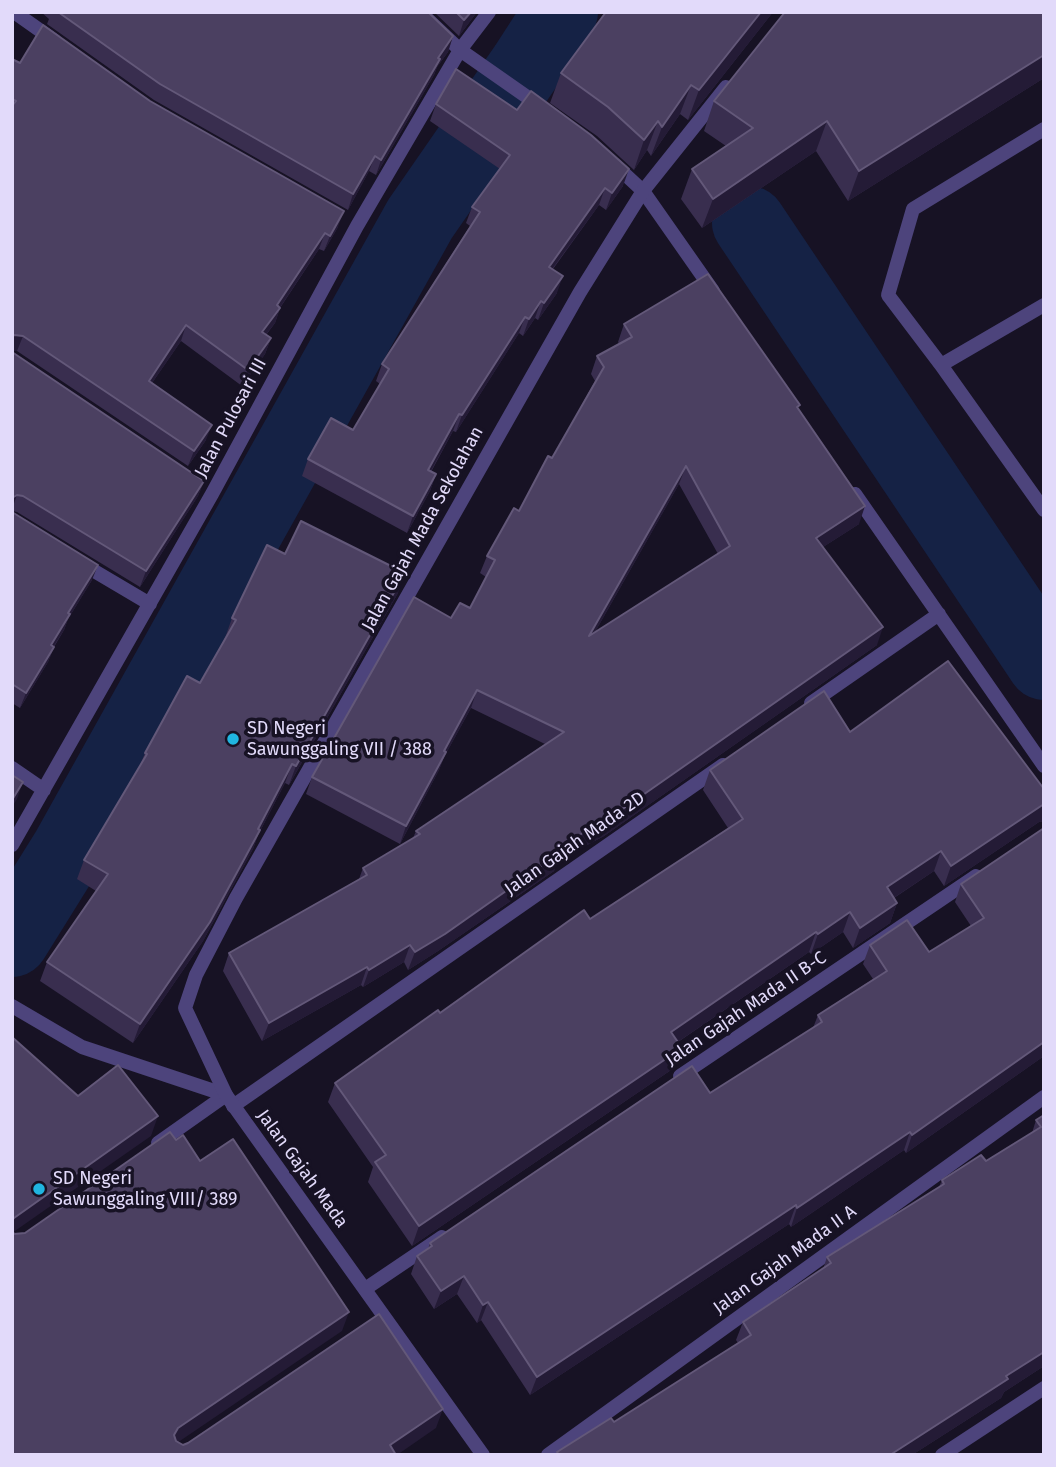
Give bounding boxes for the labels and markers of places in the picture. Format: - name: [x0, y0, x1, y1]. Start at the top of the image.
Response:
- place label: SD Negeri Sawunggaling VII / 388: [247, 718, 432, 760]
- marker: SD Negeri Sawunggaling VII / 388: [225, 731, 241, 747]
- place label: SD Negeri Sawunggaling VIII/ 389: [53, 1168, 238, 1210]
- marker: SD Negeri Sawunggaling VIII/ 389: [31, 1181, 47, 1197]

